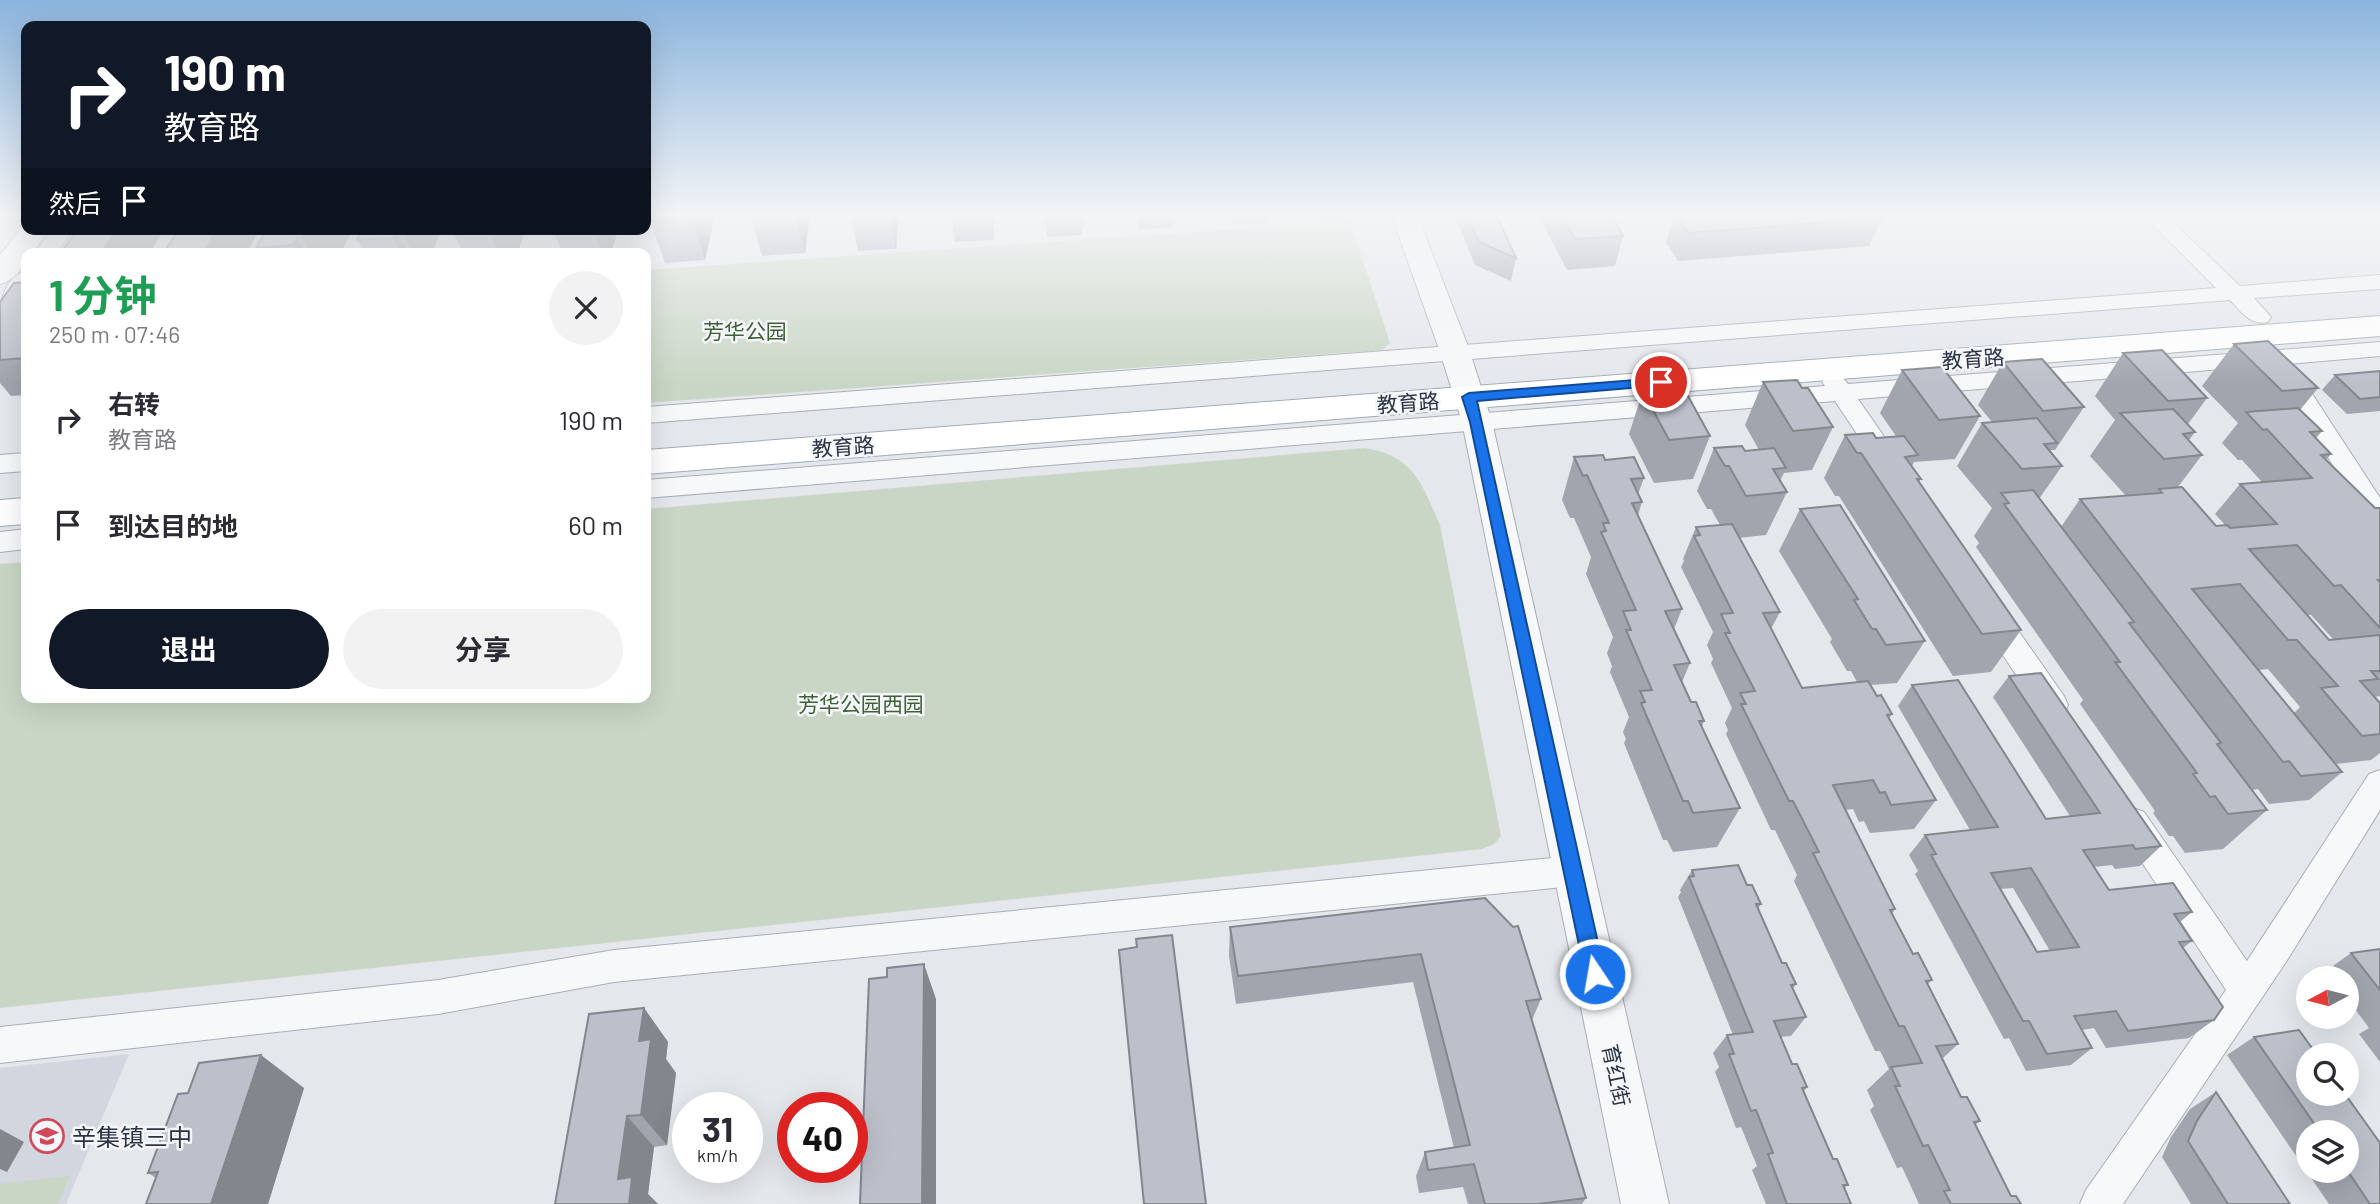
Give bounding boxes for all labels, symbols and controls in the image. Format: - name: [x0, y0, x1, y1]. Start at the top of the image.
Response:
- text: 190 m: [164, 42, 286, 101]
- icon: right: [49, 49, 140, 140]
- text: 教育路: [164, 107, 260, 145]
- icon: arrive: [115, 182, 153, 220]
- text: 然后: [49, 187, 101, 218]
- text: 1 分钟: [49, 269, 156, 319]
- button: close: [549, 271, 623, 345]
- park label: 芳华公园: [703, 318, 787, 343]
- text: 250 m · 07:46: [49, 320, 180, 348]
- street label: 教育路: [1941, 343, 2005, 373]
- pin: [1631, 352, 1691, 412]
- icon: arrive: [1642, 363, 1680, 401]
- street label: 教育路: [1376, 387, 1440, 417]
- text: 右转: [108, 388, 160, 419]
- icon: right: [49, 401, 87, 439]
- text: 190 m: [559, 404, 623, 435]
- text: 教育路: [108, 425, 177, 453]
- street label: 教育路: [811, 431, 875, 461]
- icon: arrive: [49, 506, 87, 544]
- text: 60 m: [568, 509, 623, 540]
- text: 到达目的地: [108, 510, 238, 541]
- button: 退出: [49, 609, 329, 689]
- button: 分享: [343, 609, 623, 689]
- park label: 芳华公园西园: [798, 691, 924, 716]
- position arrow: [1558, 937, 1632, 1011]
- north arrow: [2296, 966, 2359, 1029]
- map controls: [2296, 966, 2359, 1183]
- street label: 育红街: [1598, 1042, 1636, 1108]
- button: search: [2296, 1043, 2359, 1106]
- speed limit sign: 40: [777, 1092, 868, 1183]
- text: 31: [702, 1107, 733, 1149]
- school or university icon: 辛集镇三中: [28, 1117, 66, 1155]
- button: layers: [2296, 1120, 2359, 1183]
- place label: 辛集镇三中: [72, 1122, 192, 1151]
- text: km/h: [697, 1144, 738, 1166]

